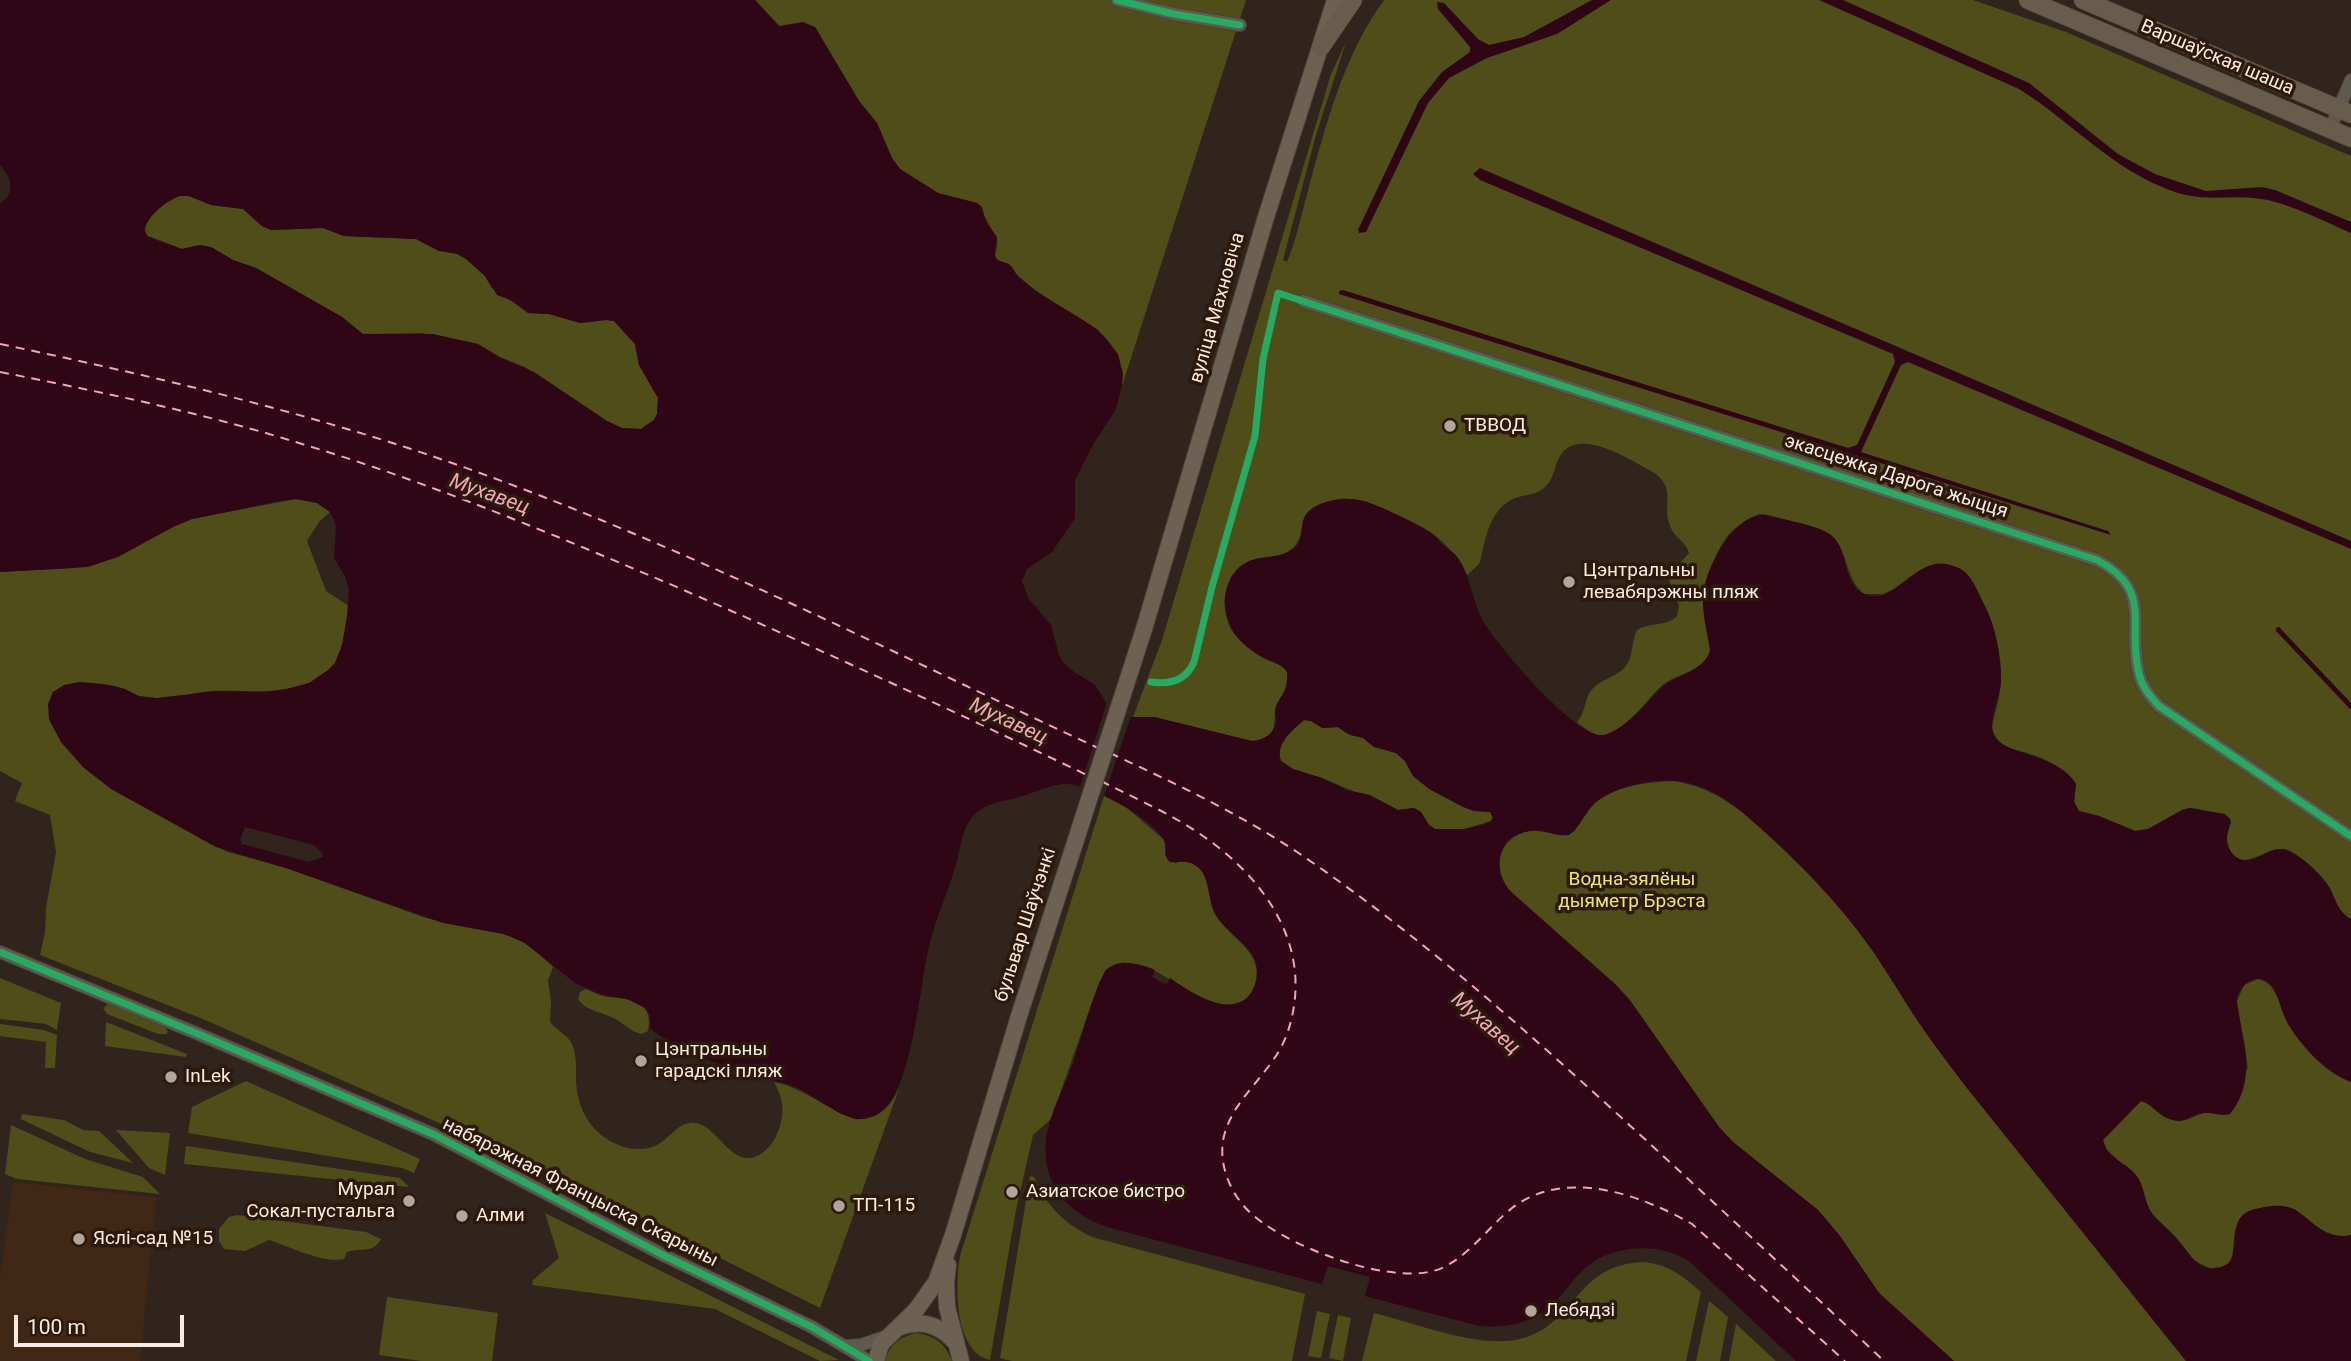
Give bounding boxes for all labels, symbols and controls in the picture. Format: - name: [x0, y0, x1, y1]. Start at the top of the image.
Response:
- street label: Варшаўская шаша: [2137, 15, 2297, 101]
- street label: вуліца Махновіча: [1186, 230, 1250, 386]
- place label: ТВВОД: [1464, 415, 1526, 437]
- marker: ТВВОД: [1442, 418, 1458, 434]
- street label: экасцежка Дарога жыцця: [1781, 430, 2011, 524]
- water label: Мухавец: [446, 469, 532, 521]
- place label: Цэнтральны левабярэжны пляж: [1583, 560, 1759, 604]
- marker: Цэнтральны левабярэжны пляж: [1561, 574, 1577, 590]
- water label: Мухавец: [965, 693, 1051, 751]
- street label: бульвар Шаўчэнкі: [990, 845, 1062, 1005]
- park label: Водна-зялёны дыяметр Брэста: [1558, 869, 1706, 913]
- water label: Мухавец: [1445, 987, 1525, 1061]
- place label: Цэнтральны гарадскі пляж: [655, 1039, 782, 1083]
- marker: Цэнтральны гарадскі пляж: [633, 1053, 649, 1069]
- place label: InLek: [185, 1066, 231, 1088]
- marker: InLek: [163, 1069, 179, 1085]
- street label: набярэжная Францыска Скарыны: [439, 1113, 721, 1273]
- place label: Мурал Сокал-пустальга: [246, 1179, 395, 1223]
- place label: Азиатское бистро: [1026, 1181, 1185, 1203]
- marker: Азиатское бистро: [1004, 1184, 1020, 1200]
- marker: Мурал Сокал-пустальга: [401, 1193, 417, 1209]
- place label: ТП-115: [853, 1195, 915, 1217]
- marker: ТП-115: [831, 1198, 847, 1214]
- place label: Алми: [476, 1205, 525, 1227]
- marker: Алми: [454, 1208, 470, 1224]
- place label: Яслі-сад №15: [93, 1228, 213, 1250]
- marker: Яслі-сад №15: [71, 1231, 87, 1247]
- place label: Лебядзі: [1545, 1300, 1615, 1322]
- scale bar: [18, 1302, 187, 1346]
- marker: Лебядзі: [1523, 1303, 1539, 1319]
- text: 100 m: [27, 1315, 86, 1339]

